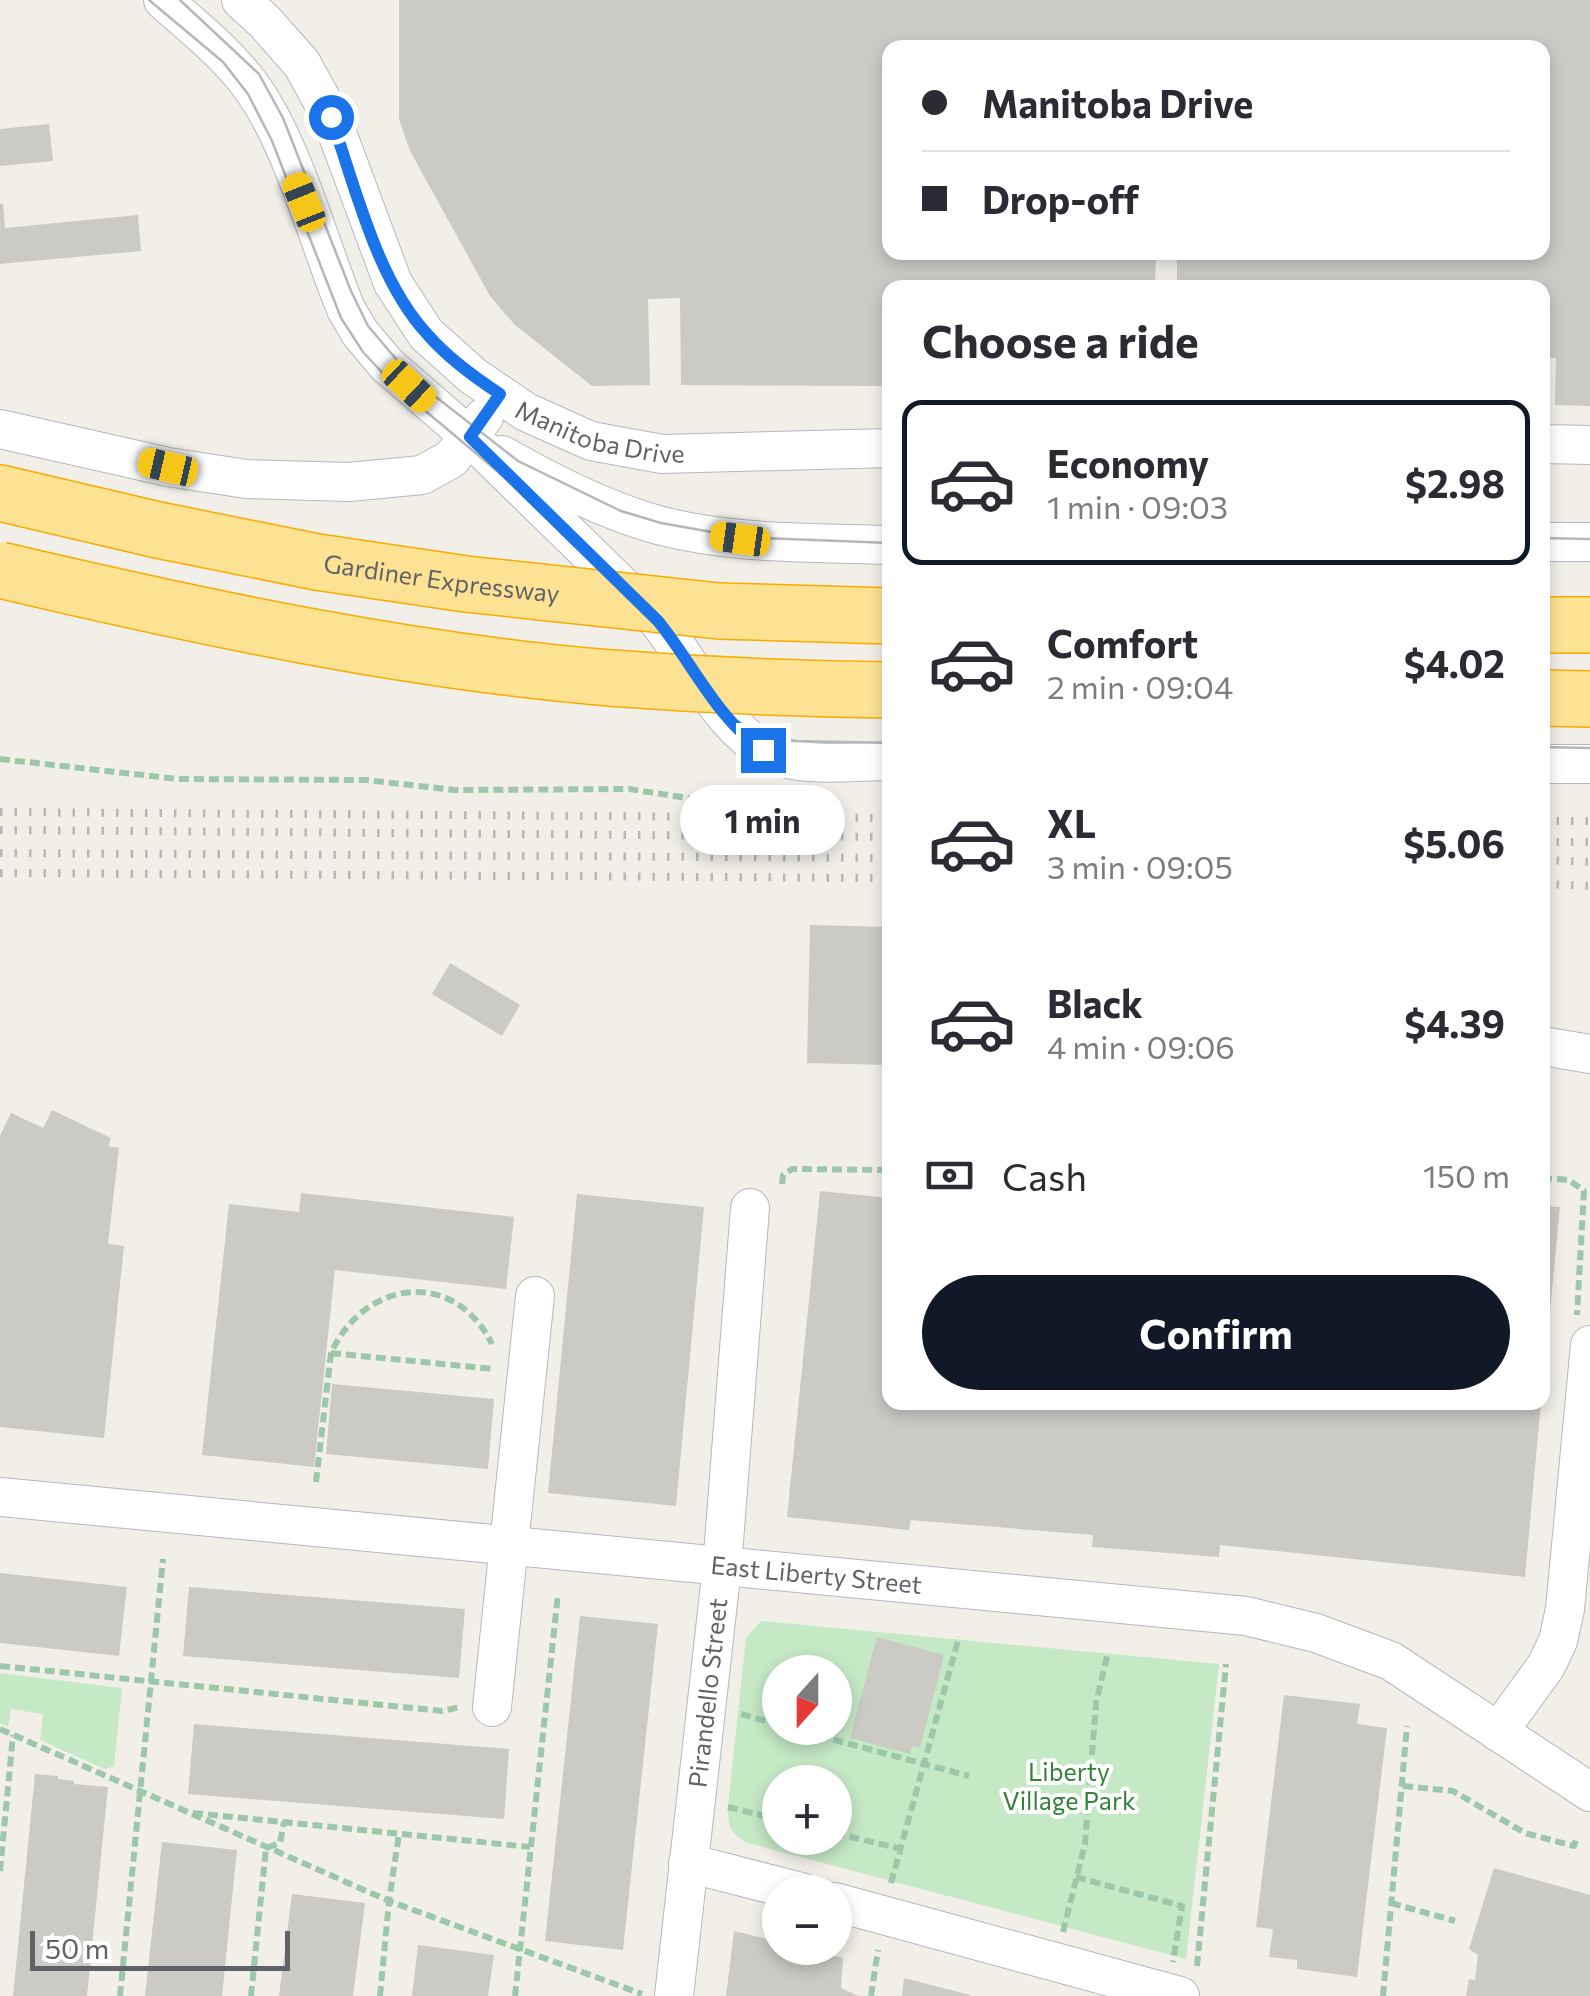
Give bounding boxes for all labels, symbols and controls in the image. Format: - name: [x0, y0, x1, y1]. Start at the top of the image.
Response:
- text: Manitoba Drive: [982, 79, 1253, 126]
- route start: [309, 95, 354, 140]
- car: [279, 169, 329, 235]
- text: Drop-off: [982, 175, 1139, 222]
- text: Choose a ride: [922, 312, 1199, 367]
- car: [377, 355, 441, 417]
- street label: Manitoba Drive: [511, 393, 685, 468]
- icon: car: [927, 438, 1017, 528]
- text: Economy: [1047, 439, 1209, 486]
- car: [135, 446, 201, 488]
- text: $2.98: [1405, 459, 1505, 506]
- text: 1 min · 09:03: [1047, 486, 1228, 526]
- car: [708, 520, 772, 558]
- street label: Gardiner Expressway: [322, 547, 561, 608]
- icon: car: [927, 618, 1017, 708]
- text: Comfort: [1047, 619, 1198, 666]
- text: $4.02: [1404, 639, 1505, 686]
- text: 2 min · 09:04: [1047, 666, 1233, 706]
- route end: [741, 728, 786, 773]
- callout: 1 min: [680, 785, 846, 855]
- icon: car: [927, 798, 1017, 888]
- text: XL: [1047, 799, 1096, 846]
- text: 1 min: [725, 800, 800, 840]
- text: $5.06: [1403, 819, 1505, 866]
- text: 3 min · 09:05: [1047, 846, 1233, 886]
- icon: car: [927, 978, 1017, 1068]
- text: Black: [1047, 979, 1143, 1026]
- text: $4.39: [1404, 999, 1505, 1046]
- text: 4 min · 09:06: [1047, 1026, 1235, 1066]
- icon: cash: [922, 1148, 977, 1203]
- text: Cash: [1002, 1152, 1087, 1199]
- text: 150 m: [1423, 1155, 1510, 1195]
- button: Confirm: [922, 1275, 1510, 1390]
- street label: East Liberty Street: [710, 1549, 923, 1599]
- street label: Pirandello Street: [681, 1597, 732, 1789]
- north arrow: [762, 1655, 852, 1745]
- map controls: [762, 1655, 852, 1965]
- park label: Liberty Village Park: [1003, 1756, 1136, 1815]
- button: +: [762, 1765, 852, 1855]
- button: −: [762, 1875, 852, 1965]
- scale bar: [30, 1926, 290, 1970]
- text: 50 m: [45, 1931, 109, 1965]

